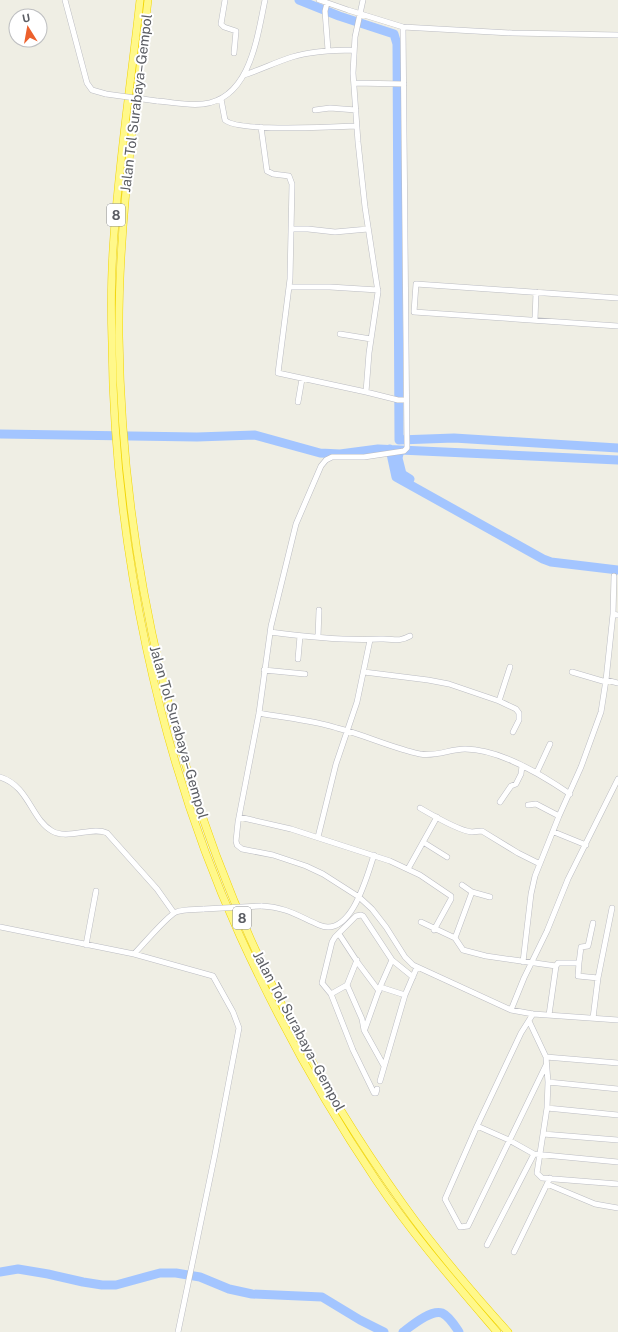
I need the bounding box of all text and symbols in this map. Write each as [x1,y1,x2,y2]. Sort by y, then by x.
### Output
north arrow [8,8,48,48]
text: U [21,12,31,25]
street label: Jalan Tol Surabaya–Gempol [117,13,155,193]
road number: 8 [107,204,125,226]
street label: Jalan Tol Surabaya–Gempol [147,644,211,820]
road number: 8 [233,907,251,929]
street label: Jalan Tol Surabaya–Gempol [250,948,348,1114]

